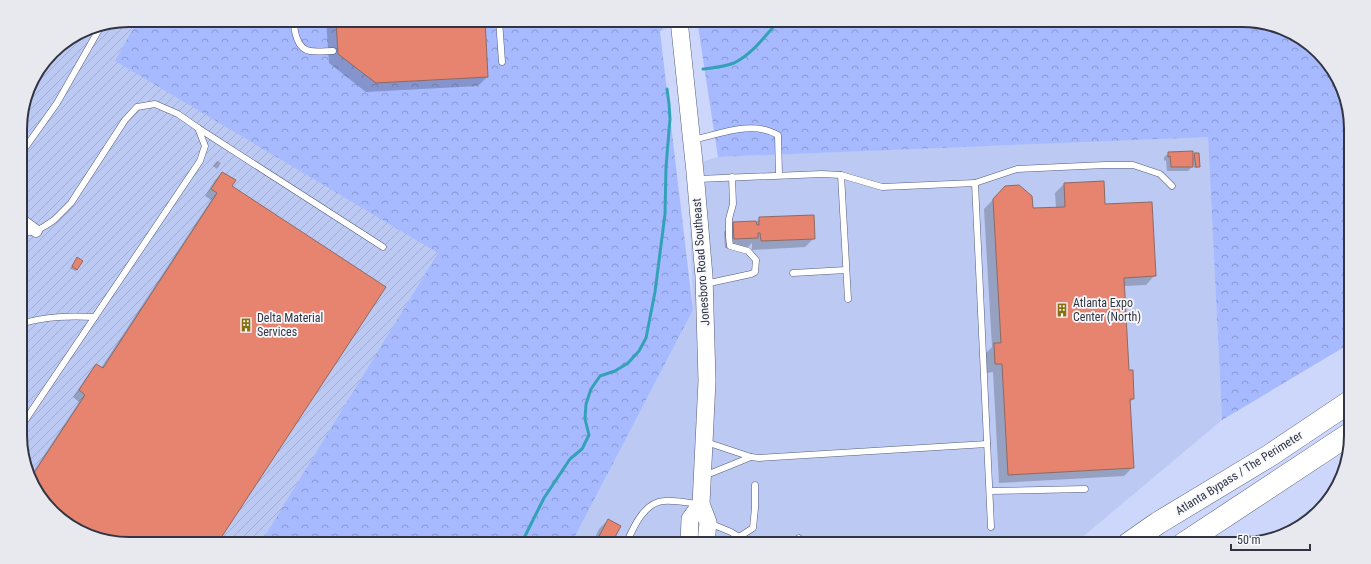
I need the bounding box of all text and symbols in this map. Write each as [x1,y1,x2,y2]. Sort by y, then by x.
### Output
street label: Jonesboro Road Southeast [690,197,712,326]
place label: Atlanta Expo Center (North) [1073,296,1141,324]
building icon: Atlanta Expo Center (North) [1054,302,1070,318]
place label: Delta Material Services [257,311,323,339]
building icon: Delta Material Services [238,317,254,333]
street label: Atlanta Bypass / The Perimeter [1173,428,1305,518]
scale bar [1231,526,1310,552]
text: 50 m [1237,533,1261,547]

